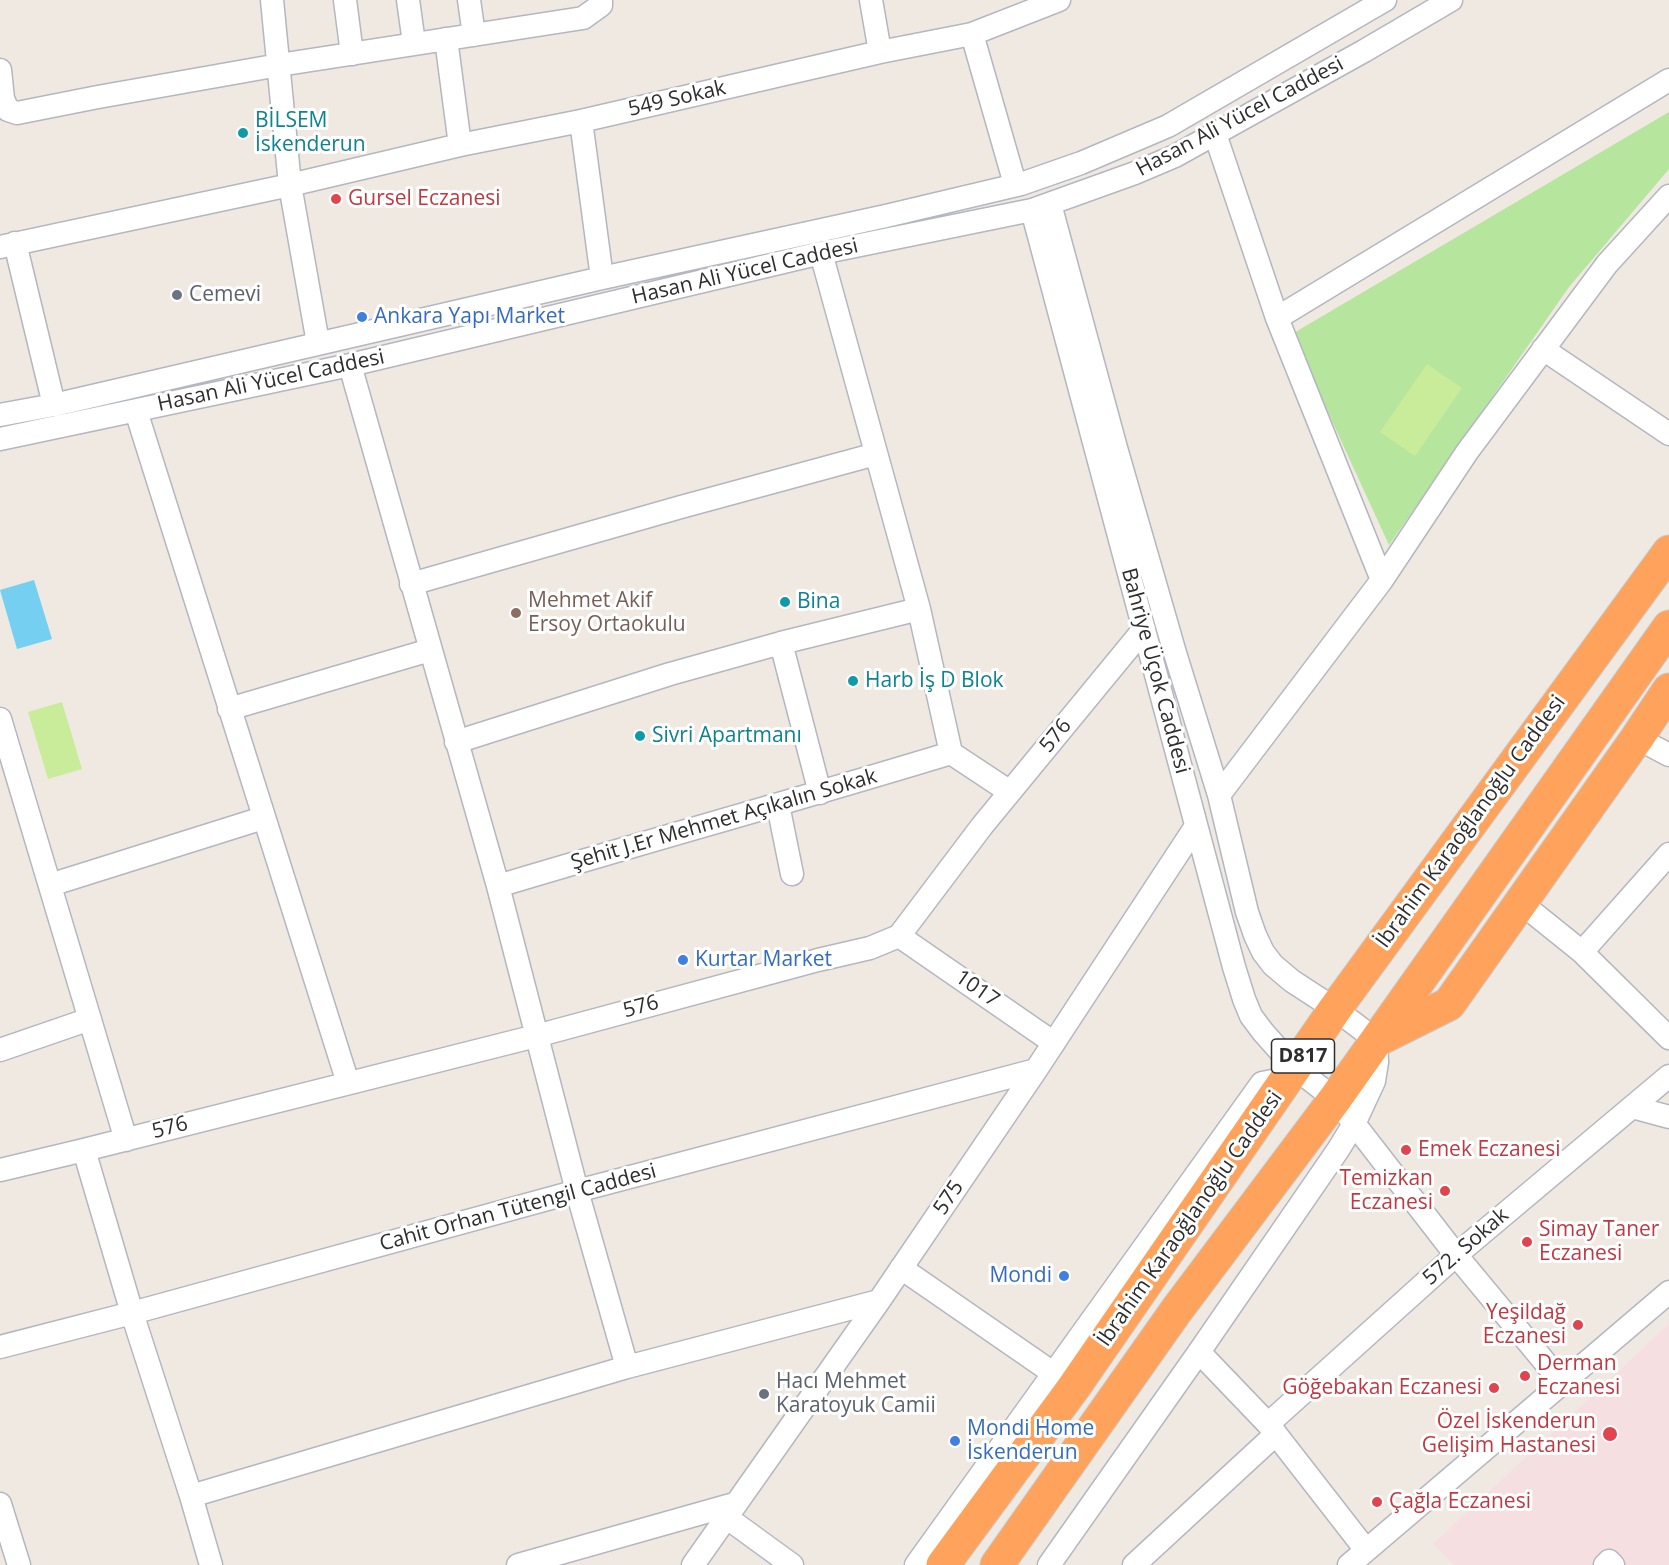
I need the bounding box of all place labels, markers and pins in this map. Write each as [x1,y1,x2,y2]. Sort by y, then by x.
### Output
place label: BİLSEM İskenderun [255,108,366,158]
marker: BİLSEM İskenderun [236,126,250,140]
place label: Gursel Eczanesi [348,186,501,212]
marker: Gursel Eczanesi [329,192,343,206]
place label: Cemevi [189,282,261,308]
marker: Cemevi [170,288,184,302]
place label: Ankara Yapı Market [374,304,565,330]
marker: Ankara Yapı Market [355,310,369,324]
place label: Mehmet Akif Ersoy Ortaokulu [528,588,686,638]
place label: Bina [797,589,840,615]
marker: Bina [778,595,792,609]
marker: Mehmet Akif Ersoy Ortaokulu [509,606,523,620]
place label: Harb İş D Blok [865,668,1004,694]
marker: Harb İş D Blok [846,674,860,688]
place label: Sivri Apartmanı [652,723,802,749]
marker: Sivri Apartmanı [633,729,647,743]
place label: Kurtar Market [695,947,832,973]
marker: Kurtar Market [676,953,690,967]
place label: Emek Eczanesi [1418,1137,1561,1163]
marker: Emek Eczanesi [1399,1143,1413,1157]
place label: Temizkan Eczanesi [1339,1166,1433,1216]
marker: Temizkan Eczanesi [1438,1184,1452,1198]
place label: Simay Taner Eczanesi [1539,1217,1659,1267]
marker: Simay Taner Eczanesi [1520,1235,1534,1249]
place label: Mondi [989,1263,1052,1289]
marker: Mondi [1057,1269,1071,1283]
place label: Yeşildağ Eczanesi [1483,1300,1566,1350]
marker: Yeşildağ Eczanesi [1571,1318,1585,1332]
place label: Derman Eczanesi [1537,1351,1620,1401]
place label: Hacı Mehmet Karatoyuk Camii [776,1369,936,1419]
marker: Derman Eczanesi [1518,1369,1532,1383]
place label: Göğebakan Eczanesi [1282,1375,1482,1401]
marker: Göğebakan Eczanesi [1487,1381,1501,1395]
marker: Hacı Mehmet Karatoyuk Camii [757,1387,771,1401]
place label: Özel İskenderun Gelişim Hastanesi [1422,1409,1596,1459]
place label: Mondi Home İskenderun [967,1416,1094,1466]
marker: Özel İskenderun Gelişim Hastanesi [1601,1425,1619,1443]
marker: Mondi Home İskenderun [948,1434,962,1448]
place label: Çağla Eczanesi [1389,1489,1531,1515]
marker: Çağla Eczanesi [1370,1495,1384,1509]

